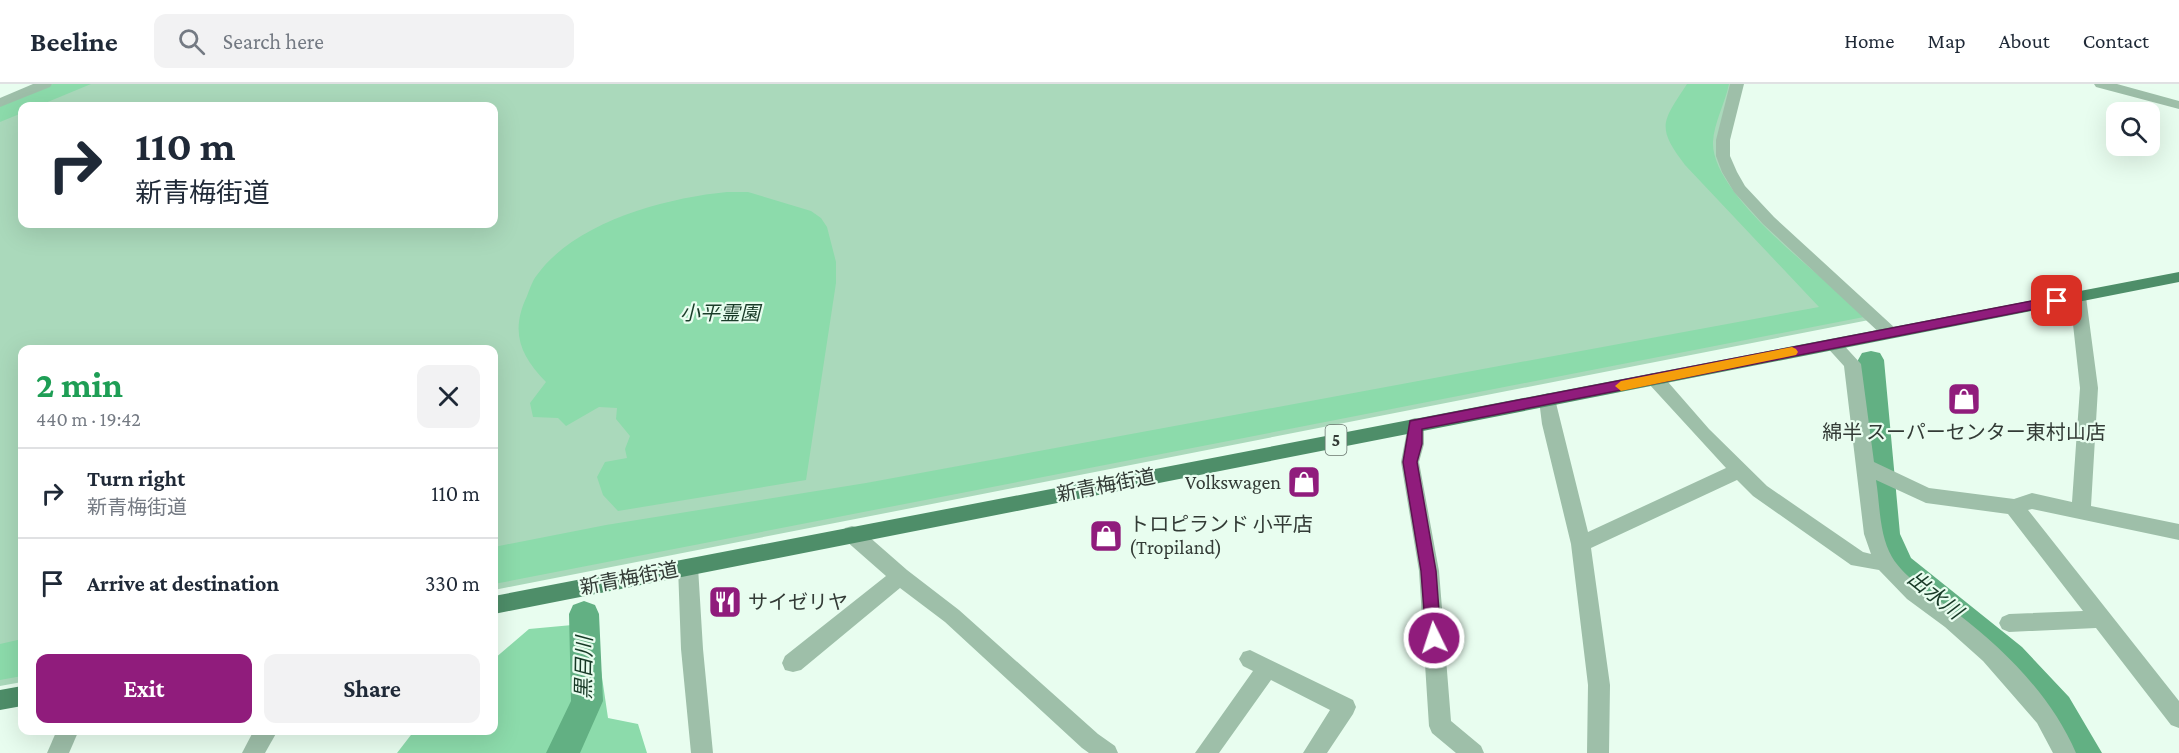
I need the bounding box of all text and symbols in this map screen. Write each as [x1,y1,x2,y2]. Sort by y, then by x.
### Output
search box [154,14,574,68]
icon: search [175,25,208,58]
text: Beeline [30,26,118,57]
text: Search here [223,29,324,54]
text: Home [1844,29,1894,53]
text: Map [1927,29,1966,53]
text: About [1999,29,2050,53]
text: Contact [2083,29,2149,53]
map controls [2106,102,2160,156]
button: search [2106,102,2160,156]
text: 110 m [135,122,236,169]
icon: right [36,126,114,204]
text: 新青梅街道 [135,178,270,208]
pin [2031,275,2082,326]
icon: arrive [2040,284,2073,317]
park label: 小平霊園 [680,302,763,324]
text: 2 min [36,365,123,405]
button: close [417,365,480,428]
shop icon: 綿半 スーパーセンター東村山店 [1946,381,1982,417]
text: 440 m · 19:42 [36,408,141,430]
place label: 綿半 スーパーセンター東村山店 [1822,421,2106,443]
road number: 5 [1326,425,1346,455]
shop icon: Volkswagen [1286,464,1322,500]
street label: 新青梅街道 [1055,465,1157,505]
text: Turn right [87,466,185,491]
place label: Volkswagen [1185,471,1281,494]
icon: right [36,477,69,510]
text: 110 m [431,481,480,506]
text: 新青梅街道 [87,496,187,518]
place label: トロピランド 小平店 (Tropiland) [1129,513,1313,559]
shop icon: トロピランド 小平店 (Tropiland) [1088,518,1124,554]
street label: 新青梅街道 [578,558,680,598]
water label: 出水川 [1903,566,1969,625]
icon: arrive [36,567,69,600]
text: Arrive at destination [87,571,279,596]
text: 330 m [425,571,480,596]
restaurant icon: サイゼリヤ [707,584,743,620]
place label: サイゼリヤ [748,591,848,613]
position arrow [1402,606,1466,670]
water label: 黒目川 [571,634,597,700]
button: Exit [36,654,252,723]
button: Share [264,654,480,723]

